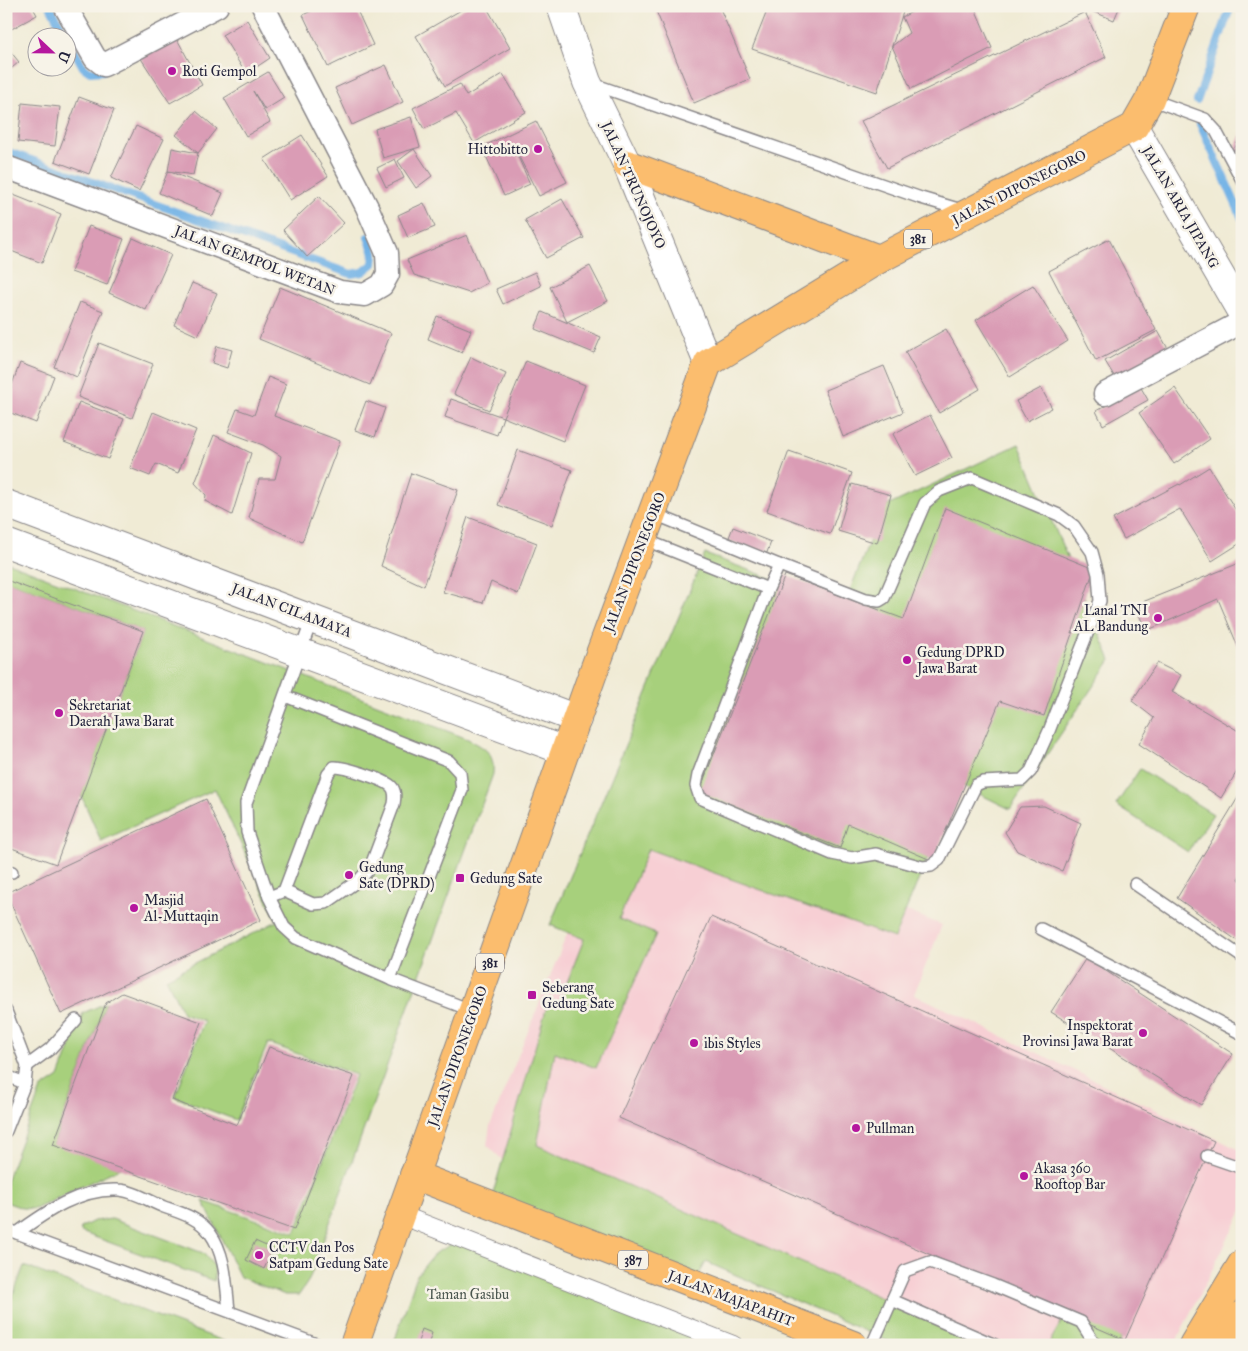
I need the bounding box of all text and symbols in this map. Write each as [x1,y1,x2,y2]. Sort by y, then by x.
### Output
north arrow [28,28,78,78]
text: U [53,48,74,66]
place label: Roti Gempol [182,63,257,80]
marker: Roti Gempol [166,65,178,77]
street label: JALAN TRUNOJOYO [596,117,669,252]
place label: Hittobitto [467,141,528,158]
street label: JALAN ARIA JIPANG [1137,141,1223,272]
marker: Hittobitto [532,143,544,155]
street label: JALAN DIPONEGORO [948,146,1090,230]
street label: JALAN GEMPOL WETAN [170,221,338,300]
road number: 381 [904,230,932,248]
street label: JALAN DIPONEGORO [599,490,670,637]
street label: JALAN CILAMAYA [227,579,355,642]
place label: Lanal TNI AL Bandung [1073,602,1148,635]
marker: Lanal TNI AL Bandung [1152,612,1164,624]
place label: Gedung DPRD Jawa Barat [915,644,1004,678]
marker: Gedung DPRD Jawa Barat [901,654,913,666]
place label: Sekretariat Daerah Jawa Barat [69,697,174,731]
marker: Sekretariat Daerah Jawa Barat [53,707,65,719]
place label: Gedung Sate (DPRD) [359,859,434,893]
marker: Gedung Sate (DPRD) [343,869,355,881]
place label: Gedung Sate [470,870,543,887]
marker: Gedung Sate [454,872,466,884]
place label: Masjid Al-Muttaqin [143,892,219,926]
marker: Masjid Al-Muttaqin [128,902,140,914]
road number: 381 [476,954,504,972]
place label: Seberang Gedung Sate [542,979,615,1012]
street label: JALAN DIPONEGORO [423,984,492,1131]
marker: Seberang Gedung Sate [526,989,538,1001]
place label: Inspektorat Provinsi Jawa Barat [1022,1017,1133,1051]
marker: Inspektorat Provinsi Jawa Barat [1137,1027,1149,1039]
place label: ibis Styles [704,1035,761,1052]
marker: ibis Styles [688,1037,700,1049]
place label: Pullman [866,1120,915,1137]
marker: Pullman [850,1122,862,1134]
place label: Akasa 360 Rooftop Bar [1033,1160,1106,1193]
marker: Akasa 360 Rooftop Bar [1018,1170,1030,1182]
place label: CCTV dan Pos Satpam Gedung Sate [269,1239,388,1272]
marker: CCTV dan Pos Satpam Gedung Sate [253,1249,265,1261]
road number: 387 [618,1250,648,1270]
street label: JALAN MAJAPAHIT [663,1266,796,1331]
park label: Taman Gasibu [427,1286,510,1303]

